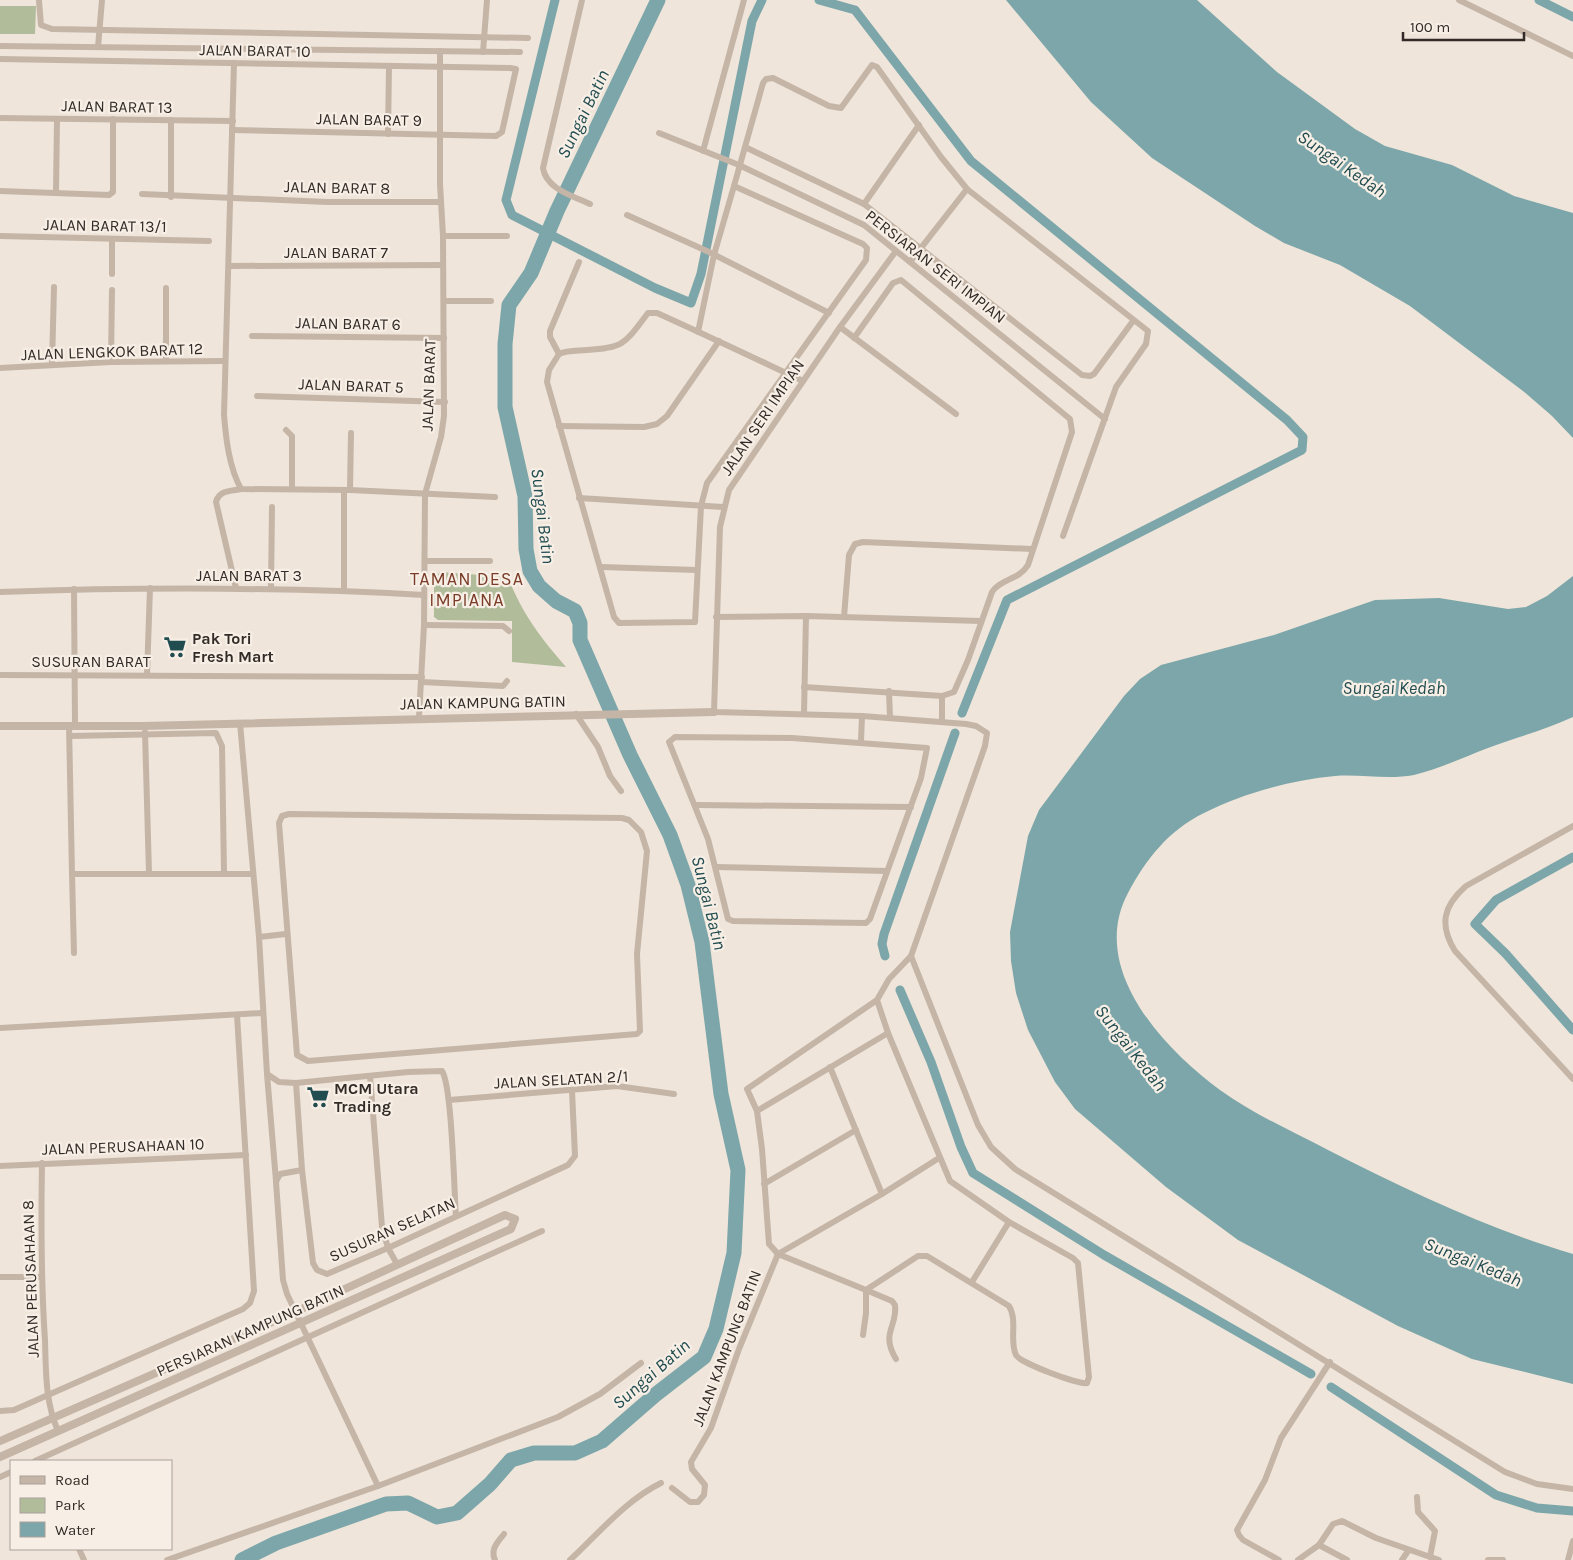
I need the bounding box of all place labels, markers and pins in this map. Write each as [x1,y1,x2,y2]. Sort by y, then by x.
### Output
place label: Pak Tori Fresh Mart [192,629,274,666]
supermarket icon: Pak Tori Fresh Mart [162,634,188,660]
place label: MCM Utara Trading [334,1079,419,1116]
supermarket icon: MCM Utara Trading [305,1084,331,1110]

